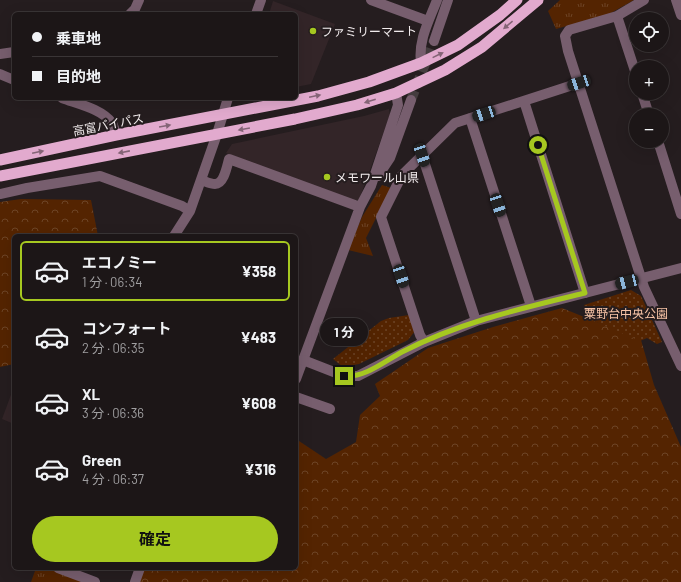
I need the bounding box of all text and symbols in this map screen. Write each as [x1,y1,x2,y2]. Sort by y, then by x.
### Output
map controls [629,12,669,148]
button: locate [629,12,669,52]
one-way arrow [502,21,513,30]
place label: ファミリーマート [321,24,417,38]
marker: ファミリーマート [308,26,318,36]
text: 乗車地 [56,29,101,47]
one-way arrow [432,52,444,58]
button: + [629,60,669,100]
text: 目的地 [56,67,101,85]
car [566,74,592,92]
one-way arrow [309,93,321,99]
one-way arrow [364,98,376,104]
car [471,105,497,123]
button: − [629,108,669,148]
street label: 高富バイパス [71,110,145,138]
one-way arrow [159,123,172,129]
one-way arrow [237,126,250,132]
route start [529,136,547,154]
car [413,142,431,168]
one-way arrow [32,149,44,155]
one-way arrow [118,149,130,155]
place label: メモワール山県 [335,170,419,184]
marker: メモワール山県 [322,172,332,182]
car [489,192,507,218]
icon: car [34,253,70,289]
text: エコノミー [82,253,157,271]
text: ¥358 [241,262,276,280]
car [392,263,410,289]
car [614,273,640,291]
text: 1 分 · 06:34 [82,274,142,290]
park label: 粟野台中央公園 [584,306,668,320]
callout: 1 分 [320,318,368,346]
icon: car [34,319,70,355]
text: コンフォート [82,319,172,337]
text: 1 分 [334,324,354,340]
text: ¥483 [240,328,276,346]
text: 2 分 · 06:35 [82,340,144,356]
route end [335,367,353,385]
icon: car [34,385,70,421]
text: XL [82,385,100,403]
text: ¥608 [241,394,276,412]
text: 3 分 · 06:36 [82,405,144,421]
icon: car [34,451,70,487]
text: Green [82,451,121,469]
text: ¥316 [244,460,276,478]
text: 4 分 · 06:37 [82,471,144,487]
button: 確定 [32,516,278,562]

